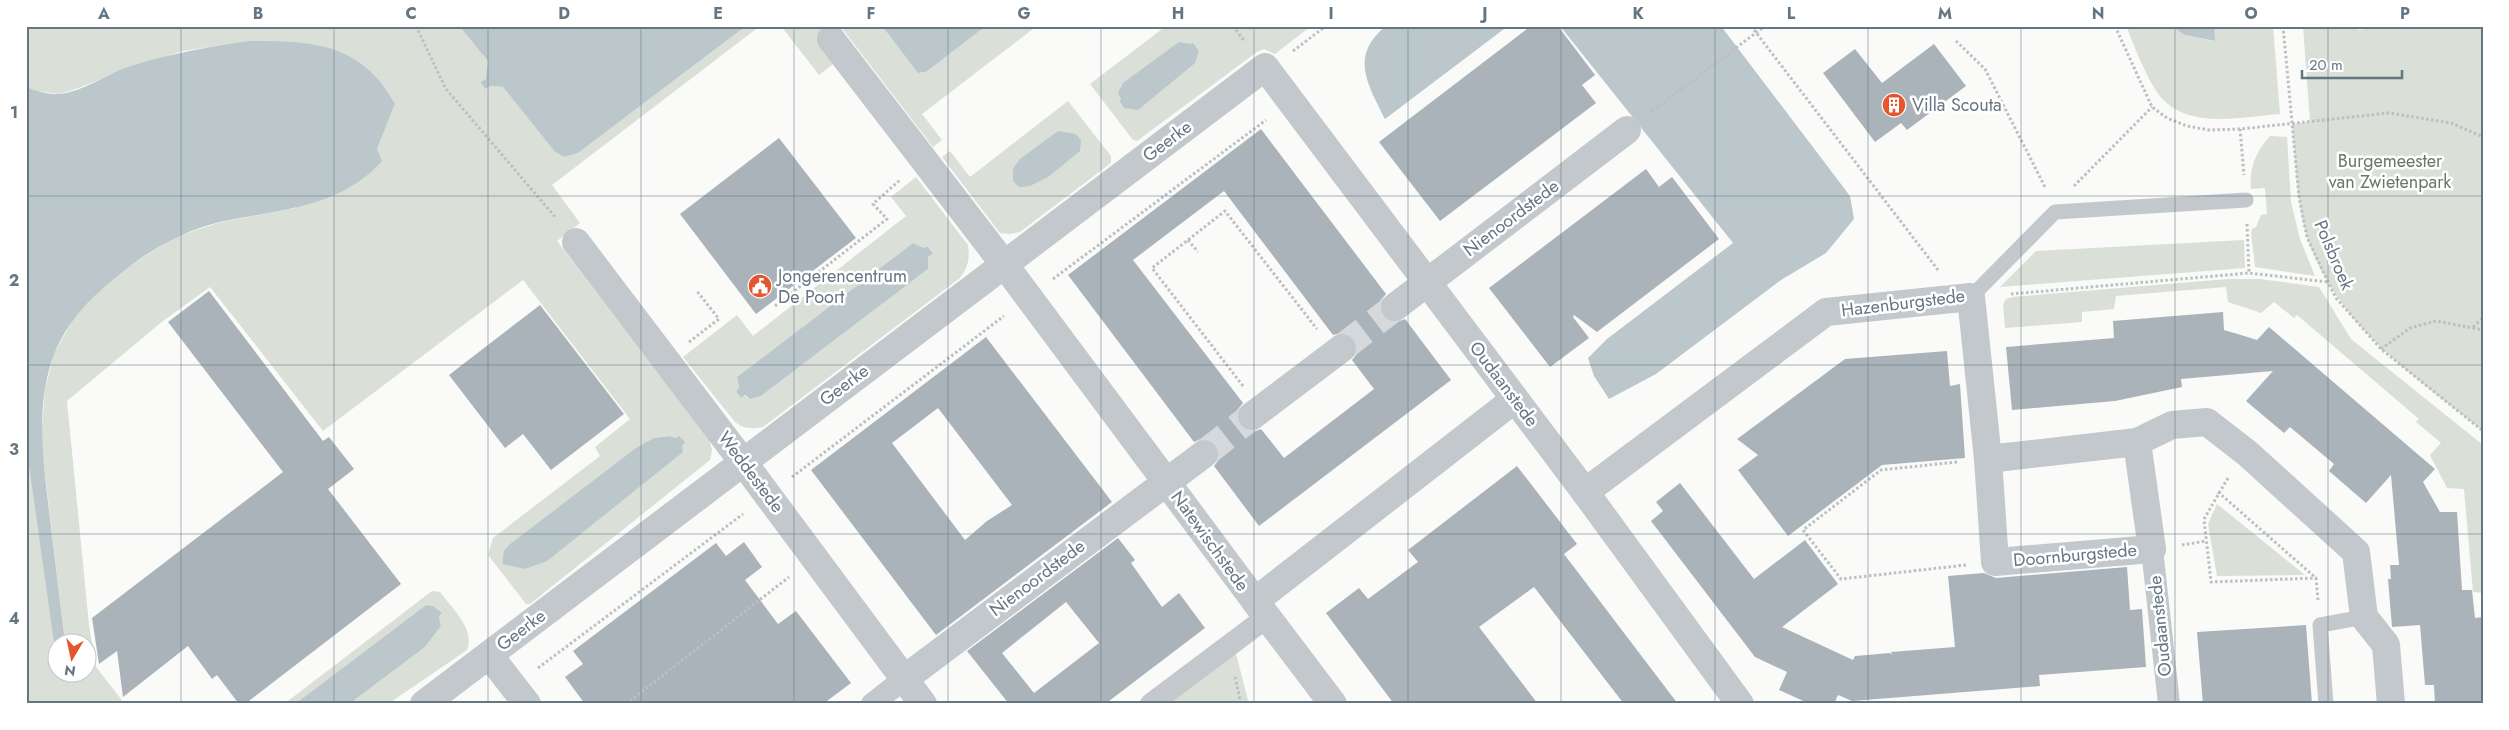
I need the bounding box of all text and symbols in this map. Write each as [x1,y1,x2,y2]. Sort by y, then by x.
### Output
text: A [97,2,110,25]
text: B [253,2,263,25]
text: C [405,2,417,25]
text: D [558,2,570,25]
text: E [713,2,723,25]
text: F [867,2,875,25]
text: G [1017,2,1031,25]
text: H [1172,2,1184,25]
text: I [1328,2,1334,25]
text: J [1479,2,1488,25]
text: K [1632,2,1644,25]
text: L [1787,2,1796,25]
text: M [1938,2,1952,25]
text: N [2092,2,2104,25]
text: O [2244,2,2258,25]
text: P [2400,2,2410,25]
scale bar [2302,48,2402,80]
text: 20 m [2309,54,2343,76]
building icon: Villa Scouta [1881,92,1907,118]
place label: Villa Scouta [1912,92,2002,118]
text: 1 [10,101,18,124]
street label: Geerke [1137,114,1197,168]
park label: Burgemeester van Zwietenpark [2329,148,2451,195]
street label: Nienoordstede [1458,173,1564,263]
street label: Polsbroek [2308,216,2360,294]
place label: Jongerencentrum De Poort [776,263,907,310]
text: 2 [9,269,19,292]
public building icon: Jongerencentrum De Poort [747,273,773,299]
street label: Hazenburgstede [1840,283,1966,323]
street label: Oudaanstede [1463,336,1545,432]
street label: Geerke [814,358,874,412]
street label: Weddestede [712,426,790,518]
text: 3 [9,438,19,461]
street label: Natewischstede [1165,485,1255,597]
street label: Nienoordstede [984,533,1090,623]
street label: Doornburgstede [2012,537,2138,573]
street label: Oudaanstede [2142,574,2178,678]
street label: Geerke [491,603,551,657]
text: 4 [8,607,20,630]
north arrow [48,632,98,682]
text: N [63,660,77,682]

